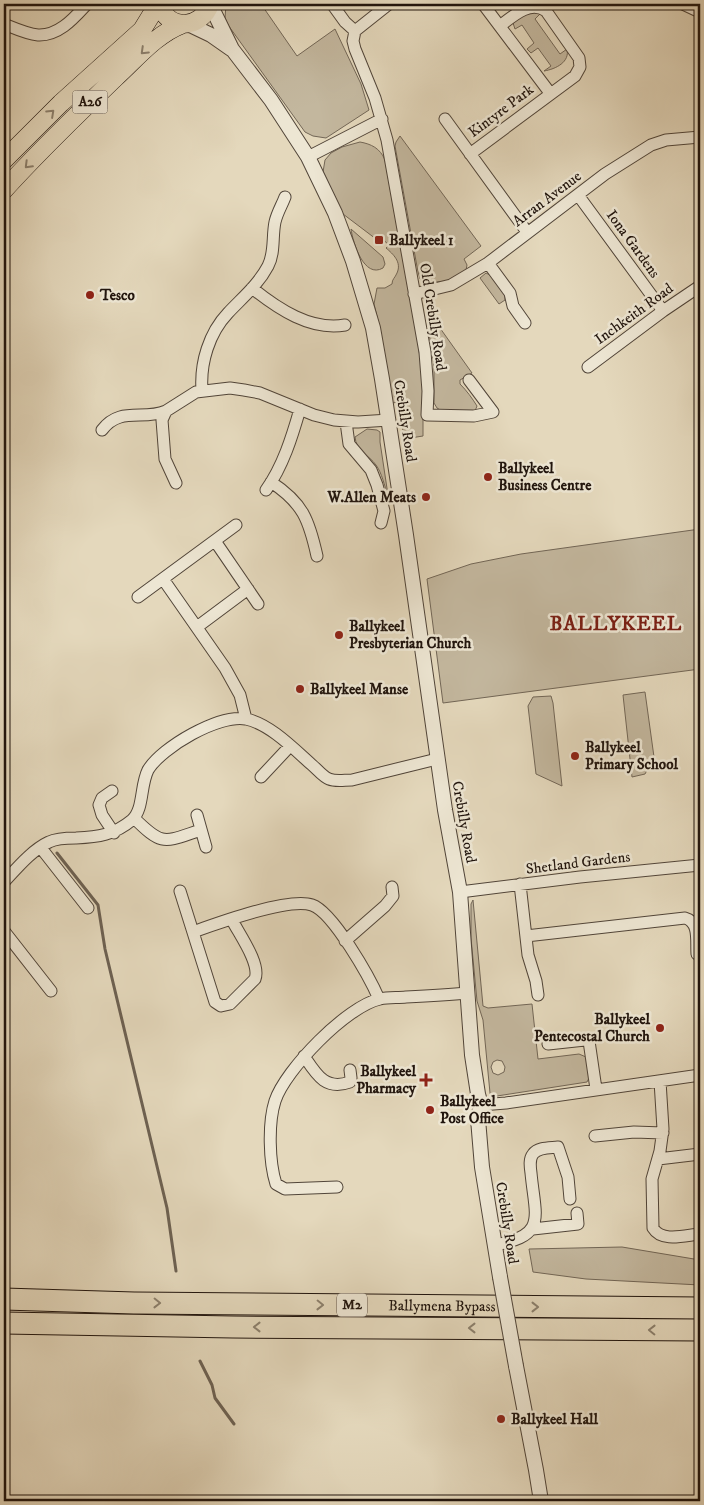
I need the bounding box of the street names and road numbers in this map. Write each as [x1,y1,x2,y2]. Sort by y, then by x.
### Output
street label: Kintyre Park [464,80,538,142]
road number: A26 [72,90,108,114]
street label: Arran Avenue [509,167,585,231]
street label: Iona Gardens [602,206,664,282]
street label: Old Crebilly Road [415,262,451,373]
street label: Inchkeith Road [591,279,677,349]
street label: Crebilly Road [389,379,421,464]
street label: Crebilly Road [447,780,481,865]
street label: Shetland Gardens [525,847,631,879]
street label: Crebilly Road [491,1181,523,1266]
road number: M2 [337,1294,367,1316]
street label: Ballymena Bypass [388,1296,496,1316]

